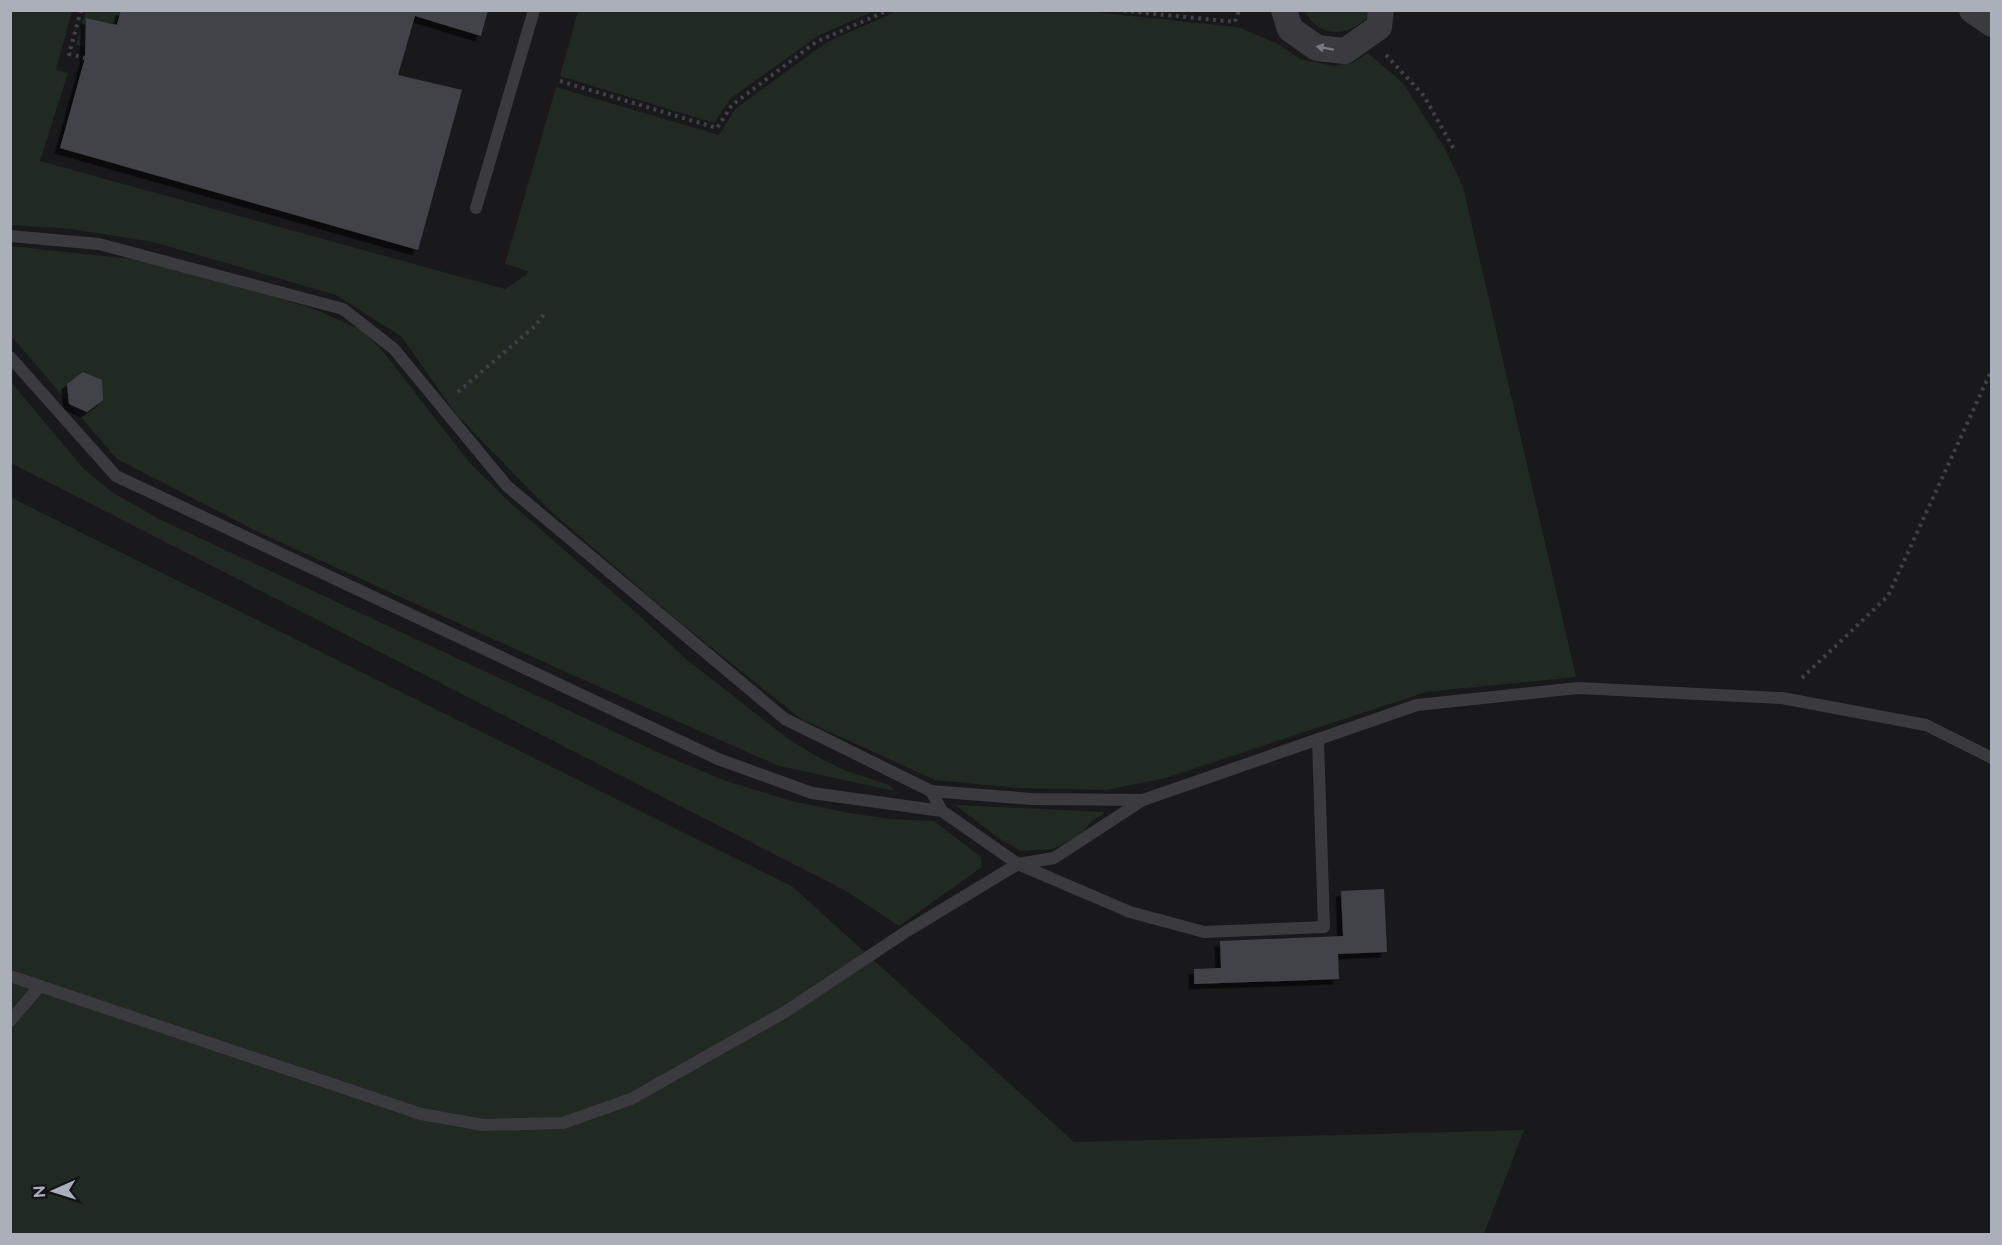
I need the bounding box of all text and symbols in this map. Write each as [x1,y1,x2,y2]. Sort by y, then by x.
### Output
one-way arrow [1315,43,1334,52]
north arrow [24,1161,84,1221]
text: N [30,1185,49,1198]

